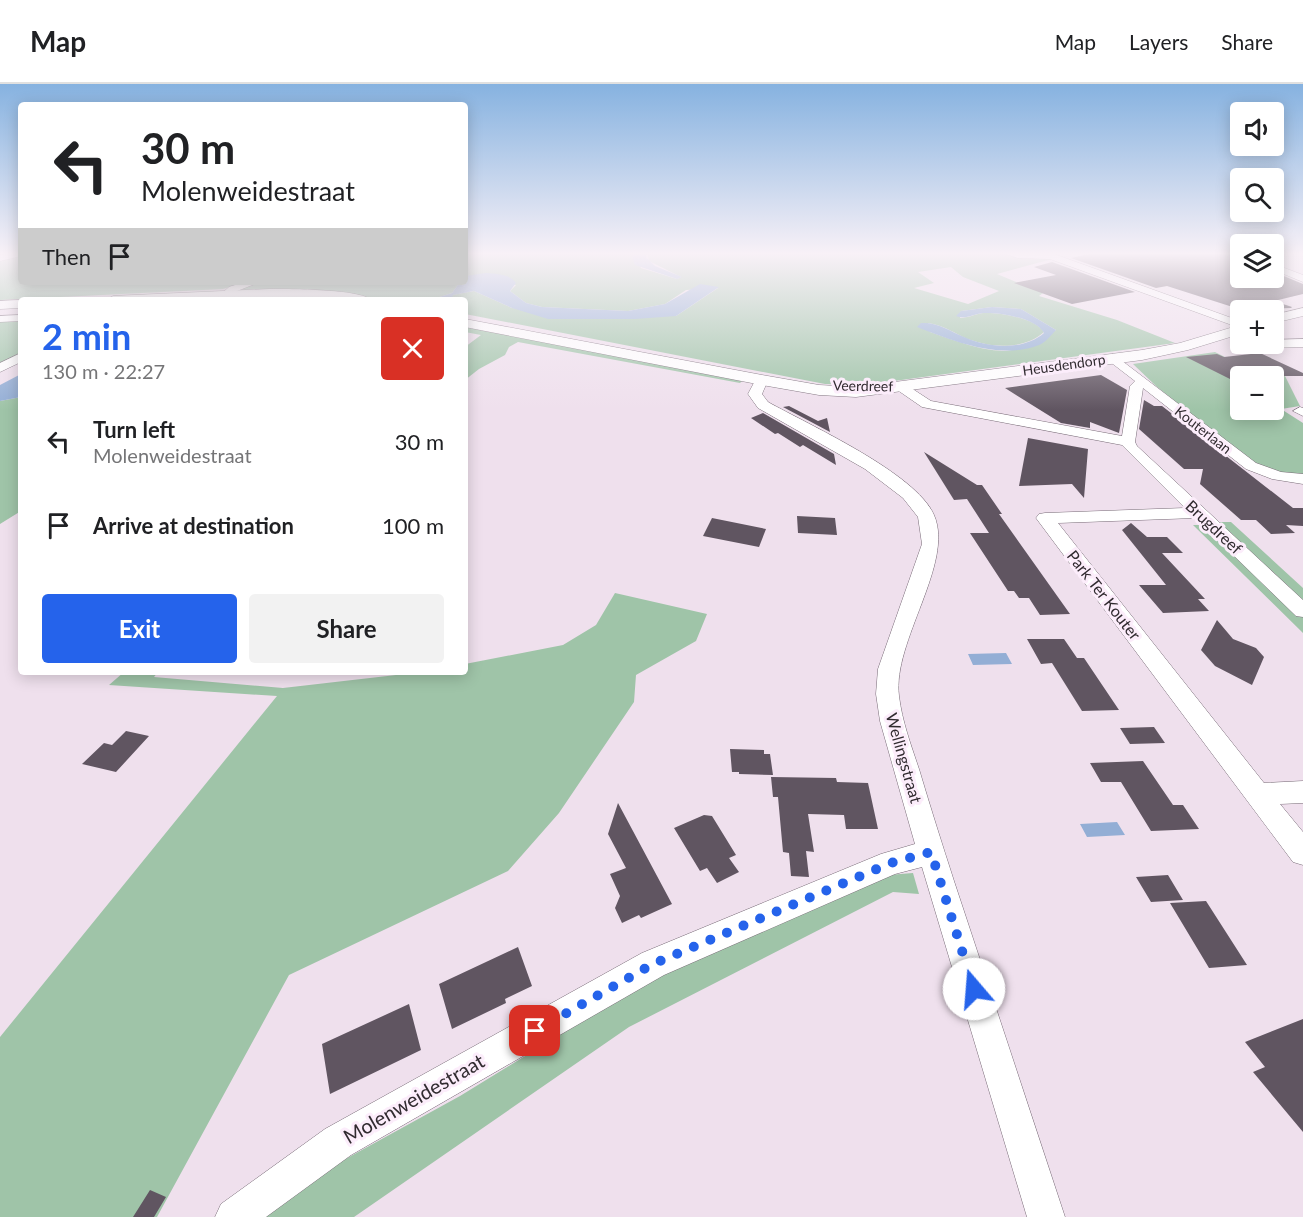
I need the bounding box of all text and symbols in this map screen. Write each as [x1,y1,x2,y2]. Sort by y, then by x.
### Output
text: Map [30,24,86,58]
text: Map [1055,29,1096,54]
text: Layers [1129,29,1188,54]
text: Share [1221,29,1273,54]
map controls [1230,102,1284,420]
button: sound [1230,102,1284,156]
text: 30 m [141,123,235,173]
icon: left [42,126,120,204]
button: search [1230,168,1284,222]
text: Molenweidestraat [141,174,355,207]
button: layers [1230,234,1284,288]
icon: arrive [103,240,136,273]
text: Then [42,243,91,270]
button: + [1230,300,1284,354]
text: 2 min [42,314,131,358]
button: close [381,317,444,380]
street label: Heusdendorp [1021,350,1107,379]
text: 130 m · 22:27 [42,359,165,383]
button: − [1230,366,1284,420]
street label: Veerdreef [833,376,893,395]
street label: Kouterlaan [1172,402,1235,457]
text: Turn left [93,416,175,443]
icon: left [42,425,75,458]
text: 30 m [395,428,444,455]
text: Molenweidestraat [93,443,252,467]
street label: Brugdreef [1182,496,1247,558]
icon: arrive [42,509,75,542]
text: Arrive at destination [93,512,294,539]
text: 100 m [382,512,444,539]
street label: Park Ter Kouter [1064,546,1145,643]
button: Exit [42,594,237,663]
button: Share [249,594,444,663]
street label: Wellingstraat [883,711,926,805]
position arrow [942,957,1006,1021]
pin [509,1005,560,1056]
icon: arrive [518,1014,551,1047]
street label: Molenweidestraat [339,1048,488,1148]

